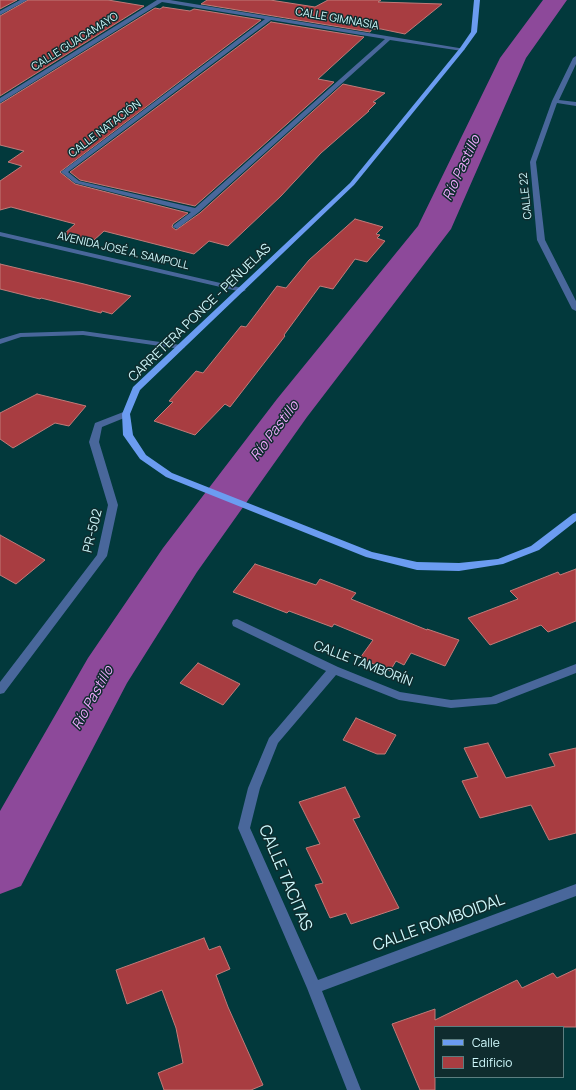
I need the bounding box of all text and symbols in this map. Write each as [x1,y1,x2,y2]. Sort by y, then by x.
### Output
street label: CALLE GIMNASIA [294,5,380,33]
street label: CALLE GUACAMAYO [29,10,121,74]
street label: CALLE NATACIÓN [66,97,144,161]
water label: Río Pastillo [440,133,484,203]
street label: CALLE 22 [517,172,535,220]
street label: AVENIDA JOSÉ A. SAMPOLL [56,229,190,273]
street label: CARRETERA PONCE - PEÑUELAS [125,241,275,385]
water label: Río Pastillo [247,398,303,464]
street label: PR-502 [80,508,106,554]
street label: CALLE TAMBORÍN [311,638,415,690]
water label: Río Pastillo [69,663,117,733]
street label: CALLE TACITAS [254,822,316,934]
street label: CALLE ROMBOIDAL [370,890,508,956]
legend [434,1026,564,1078]
text: Calle [472,1034,500,1051]
text: Edificio [472,1054,512,1071]

